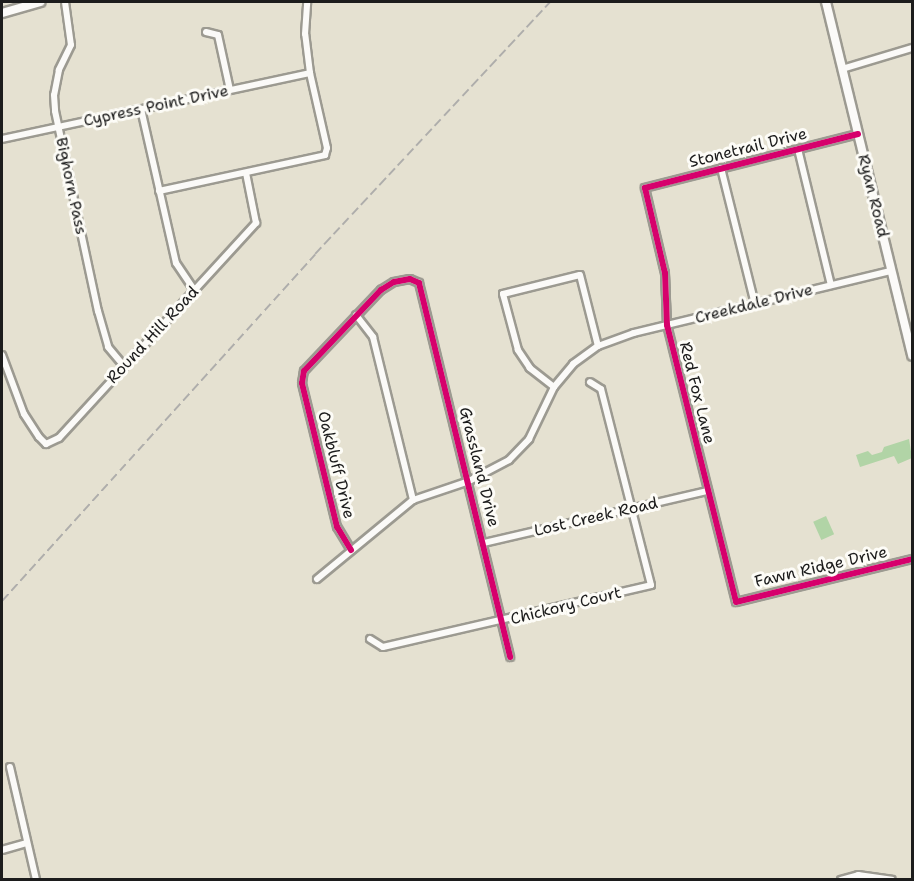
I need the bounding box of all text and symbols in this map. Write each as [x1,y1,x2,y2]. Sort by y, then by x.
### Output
street label: Cypress Point Drive [82,81,230,131]
street label: Stonetrail Drive [687,124,809,172]
street label: Bighorn Pass [51,136,91,236]
street label: Ryan Road [853,152,893,240]
street label: Creekdale Drive [693,280,815,328]
street label: Round Hill Road [103,282,203,388]
street label: Red Fox Lane [675,340,719,446]
street label: Grassland Drive [455,405,503,529]
street label: Oakbluff Drive [313,409,359,521]
street label: Lost Creek Road [532,493,660,541]
street label: Fawn Ridge Drive [753,542,889,592]
street label: Chickory Court [509,583,623,629]

